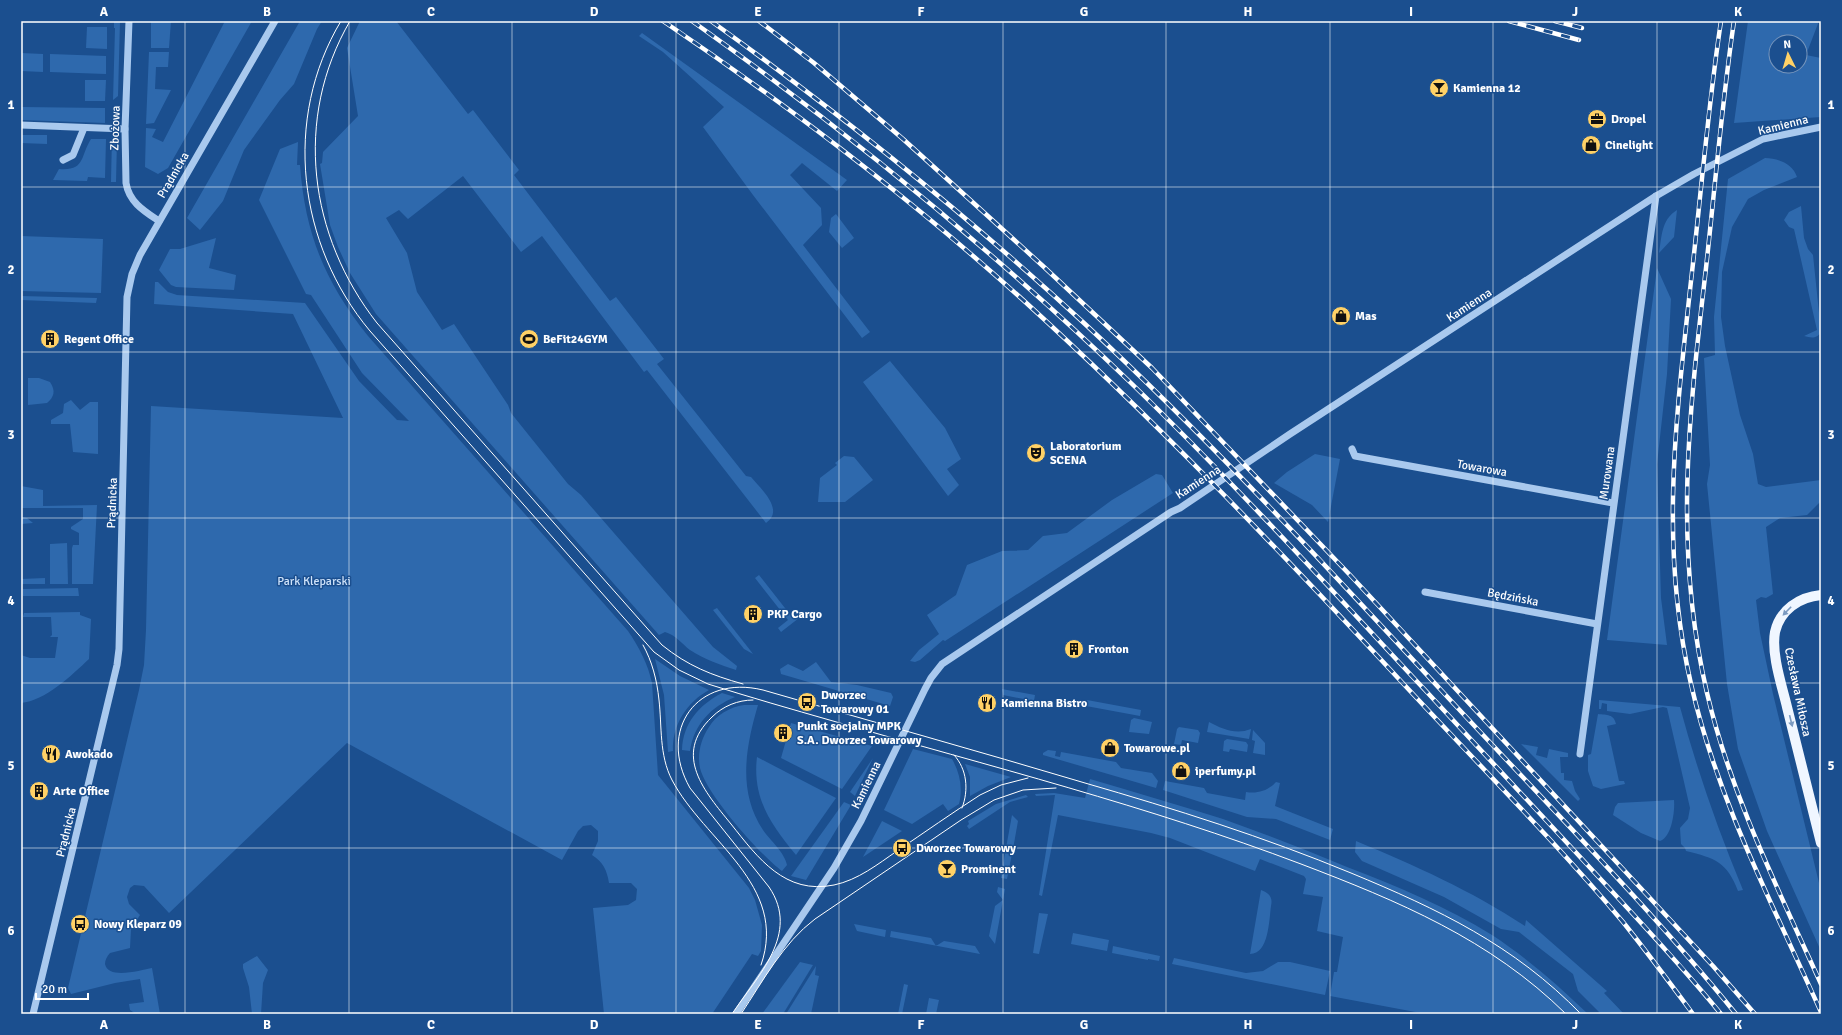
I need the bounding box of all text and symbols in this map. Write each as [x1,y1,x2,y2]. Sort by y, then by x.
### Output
text: A [100,4,109,20]
text: B [263,4,271,20]
text: C [427,4,435,20]
text: D [590,4,599,20]
text: E [754,4,762,20]
text: F [918,4,925,20]
text: G [1080,4,1088,20]
text: H [1244,4,1252,20]
text: I [1409,4,1413,20]
text: J [1572,4,1578,20]
text: K [1734,4,1742,20]
north arrow [1768,34,1808,74]
text: N [1783,38,1792,51]
bar icon: Kamienna 12 [1428,77,1450,99]
place label: Kamienna 12 [1453,81,1521,96]
text: 1 [7,97,15,113]
text: 1 [1827,97,1835,113]
street label: Zbożowa [107,105,124,151]
office icon: Dropel [1586,108,1608,130]
place label: Dropel [1611,112,1646,127]
street label: Kamienna [1756,112,1810,139]
shop icon: Cinelight [1580,134,1602,156]
place label: Cinelight [1605,138,1654,153]
street label: Prądnicka [154,149,193,201]
text: 2 [7,262,15,278]
text: 2 [1827,262,1835,278]
street label: Kamienna [1444,285,1495,326]
shop icon: Mas [1330,305,1352,327]
place label: Mas [1355,309,1377,324]
building icon: Regent Office [39,328,61,350]
sports icon: BeFit24GYM [518,328,540,350]
place label: Regent Office [64,332,134,347]
place label: BeFit24GYM [543,332,608,347]
text: 3 [7,427,15,443]
text: 3 [1827,427,1835,443]
place label: Laboratorium SCENA [1050,439,1122,468]
theatre icon: Laboratorium SCENA [1025,442,1047,464]
street label: Murowana [1596,445,1619,501]
street label: Towarowa [1456,457,1508,480]
street label: Kamienna [1173,462,1224,503]
street label: Prądnicka [104,477,121,529]
park label: Park Kleparski [277,574,351,589]
street label: Będzińska [1486,585,1540,610]
text: 4 [7,593,15,609]
text: 4 [1827,593,1835,609]
building icon: PKP Cargo [742,603,764,625]
one-way arrow [1782,606,1791,616]
place label: PKP Cargo [767,607,822,622]
building icon: Fronton [1063,638,1085,660]
place label: Fronton [1088,642,1129,657]
street label: Czesława Miłosza [1781,646,1814,738]
place label: Dworzec Towarowy 01 [821,688,889,717]
bus stop icon: Dworzec Towarowy 01 [796,691,818,713]
restaurant icon: Kamienna Bistro [976,692,998,714]
place label: Kamienna Bistro [1001,696,1087,711]
one-way arrow [1788,715,1794,727]
place label: Punkt socjalny MPK S.A. Dworzec Towarowy [797,719,922,748]
building icon: Punkt socjalny MPK S.A. Dworzec Towarowy [772,722,794,744]
shop icon: Towarowe.pl [1099,737,1121,759]
place label: Towarowe.pl [1124,741,1190,756]
restaurant icon: Awokado [40,743,62,765]
place label: Awokado [65,747,113,762]
text: 5 [7,758,15,774]
text: 5 [1827,758,1835,774]
street label: Kamienna [848,759,884,812]
shop icon: iperfumy.pl [1170,760,1192,782]
place label: iperfumy.pl [1195,764,1256,779]
building icon: Arte Office [28,780,50,802]
place label: Arte Office [53,784,110,799]
street label: Prądnicka [53,806,80,859]
bus stop icon: Dworzec Towarowy [891,837,913,859]
place label: Dworzec Towarowy [916,841,1016,856]
bar icon: Prominent [936,858,958,880]
place label: Prominent [961,862,1016,877]
bus stop icon: Nowy Kleparz 09 [69,913,91,935]
place label: Nowy Kleparz 09 [94,917,182,932]
text: 6 [7,923,15,939]
text: 6 [1827,923,1835,939]
scale bar [36,975,88,1001]
text: 20 m [42,982,67,997]
text: A [100,1017,109,1033]
text: B [263,1017,271,1033]
text: C [427,1017,435,1033]
text: D [590,1017,599,1033]
text: E [754,1017,762,1033]
text: F [918,1017,925,1033]
text: G [1080,1017,1088,1033]
text: H [1244,1017,1252,1033]
text: I [1409,1017,1413,1033]
text: J [1572,1017,1578,1033]
text: K [1734,1017,1742,1033]

